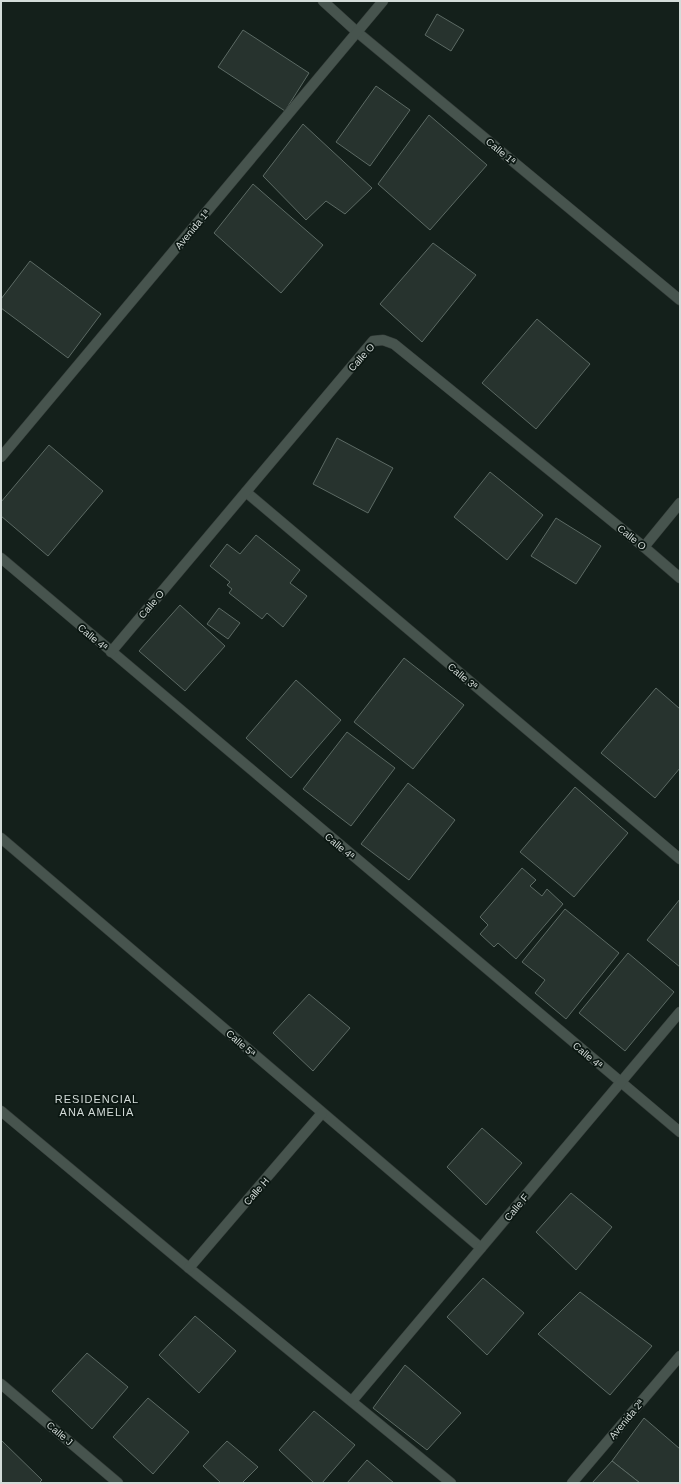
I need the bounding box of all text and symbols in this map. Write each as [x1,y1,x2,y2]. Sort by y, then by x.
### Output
street label: Calle 1ª [484,136,518,167]
street label: Avenida 1ª [173,207,212,251]
street label: Calle O [346,341,377,373]
street label: Calle O [615,523,648,552]
street label: Calle O [136,588,166,621]
street label: Calle 4ª [76,622,110,653]
street label: Calle 3ª [446,661,480,692]
street label: Calle 4ª [323,831,357,862]
street label: Calle 5ª [224,1028,258,1059]
street label: Calle 4ª [571,1040,605,1071]
district label: RESIDENCIAL ANA AMELIA [55,1093,139,1118]
street label: Calle H [241,1175,271,1207]
street label: Calle F [502,1192,531,1223]
street label: Avenida 2ª [607,1397,646,1441]
street label: Calle J [44,1419,75,1447]

